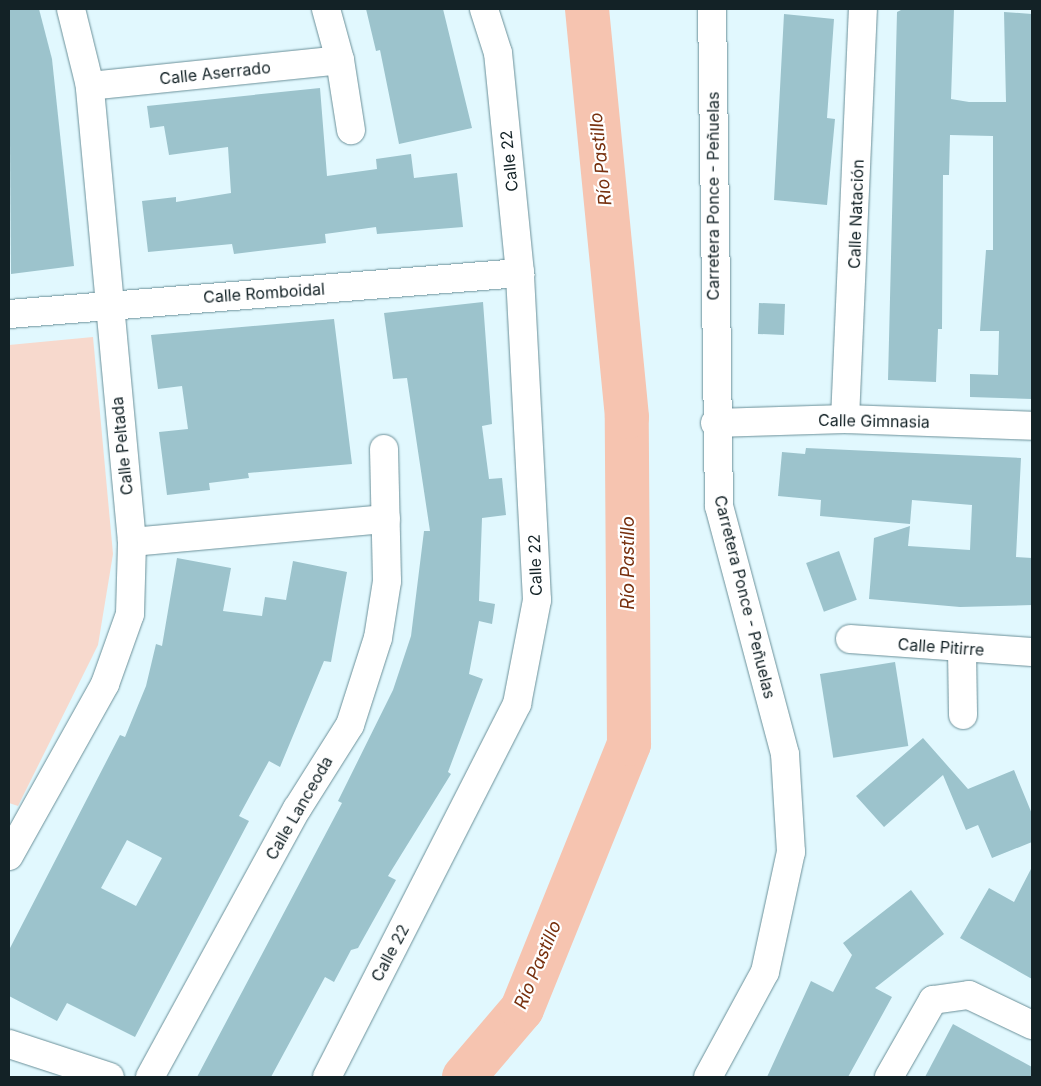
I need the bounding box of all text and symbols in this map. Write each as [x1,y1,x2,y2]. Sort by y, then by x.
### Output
street label: Calle Aserrado [158,58,272,88]
street label: Carretera Ponce - Peñuelas [703,92,723,300]
water label: Río Pastillo [585,111,617,207]
street label: Calle 22 [496,129,522,193]
street label: Calle Natación [844,159,868,269]
street label: Calle Romboidal [203,279,325,307]
street label: Calle Peltada [107,396,137,496]
street label: Calle Gimnasia [818,410,930,432]
street label: Carretera Ponce - Peñuelas [710,493,780,701]
water label: Río Pastillo [617,516,639,610]
street label: Calle 22 [524,534,546,596]
street label: Calle Pitirre [897,634,985,660]
street label: Calle Lanceoda [262,753,336,863]
water label: Río Pastillo [510,918,566,1012]
street label: Calle 22 [367,921,413,985]

